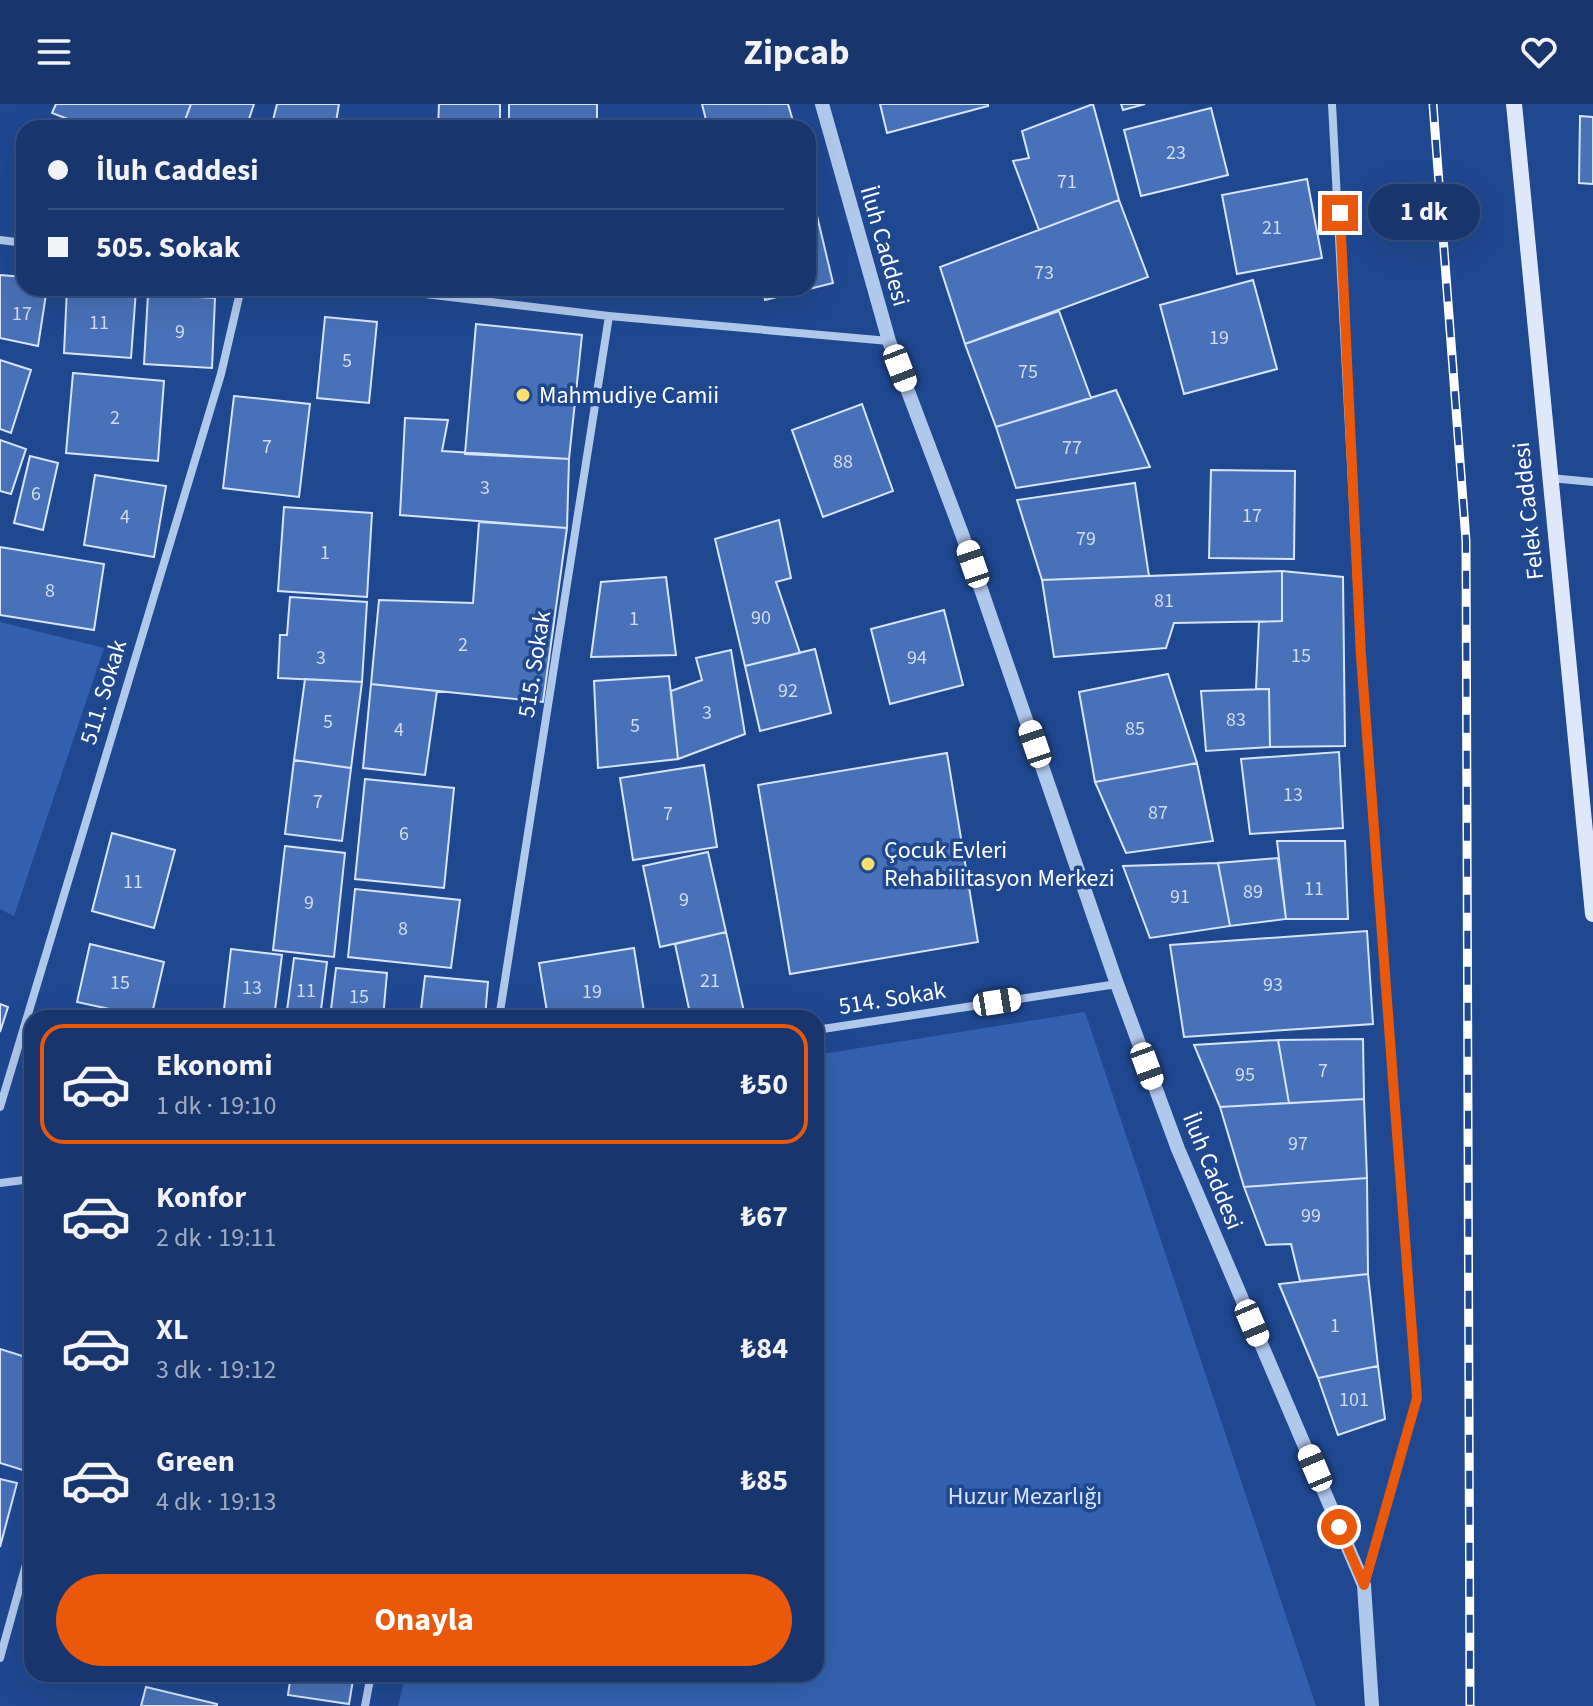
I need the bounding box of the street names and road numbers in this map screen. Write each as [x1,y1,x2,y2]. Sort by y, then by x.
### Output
street label: İluh Caddesi [851,182,918,310]
street label: Felek Caddesi [1504,440,1553,582]
street label: 515. Sokak [509,608,560,720]
street label: 511. Sokak [71,635,136,749]
street label: 514. Sokak [836,973,948,1024]
street label: İluh Caddesi [1173,1107,1252,1235]

